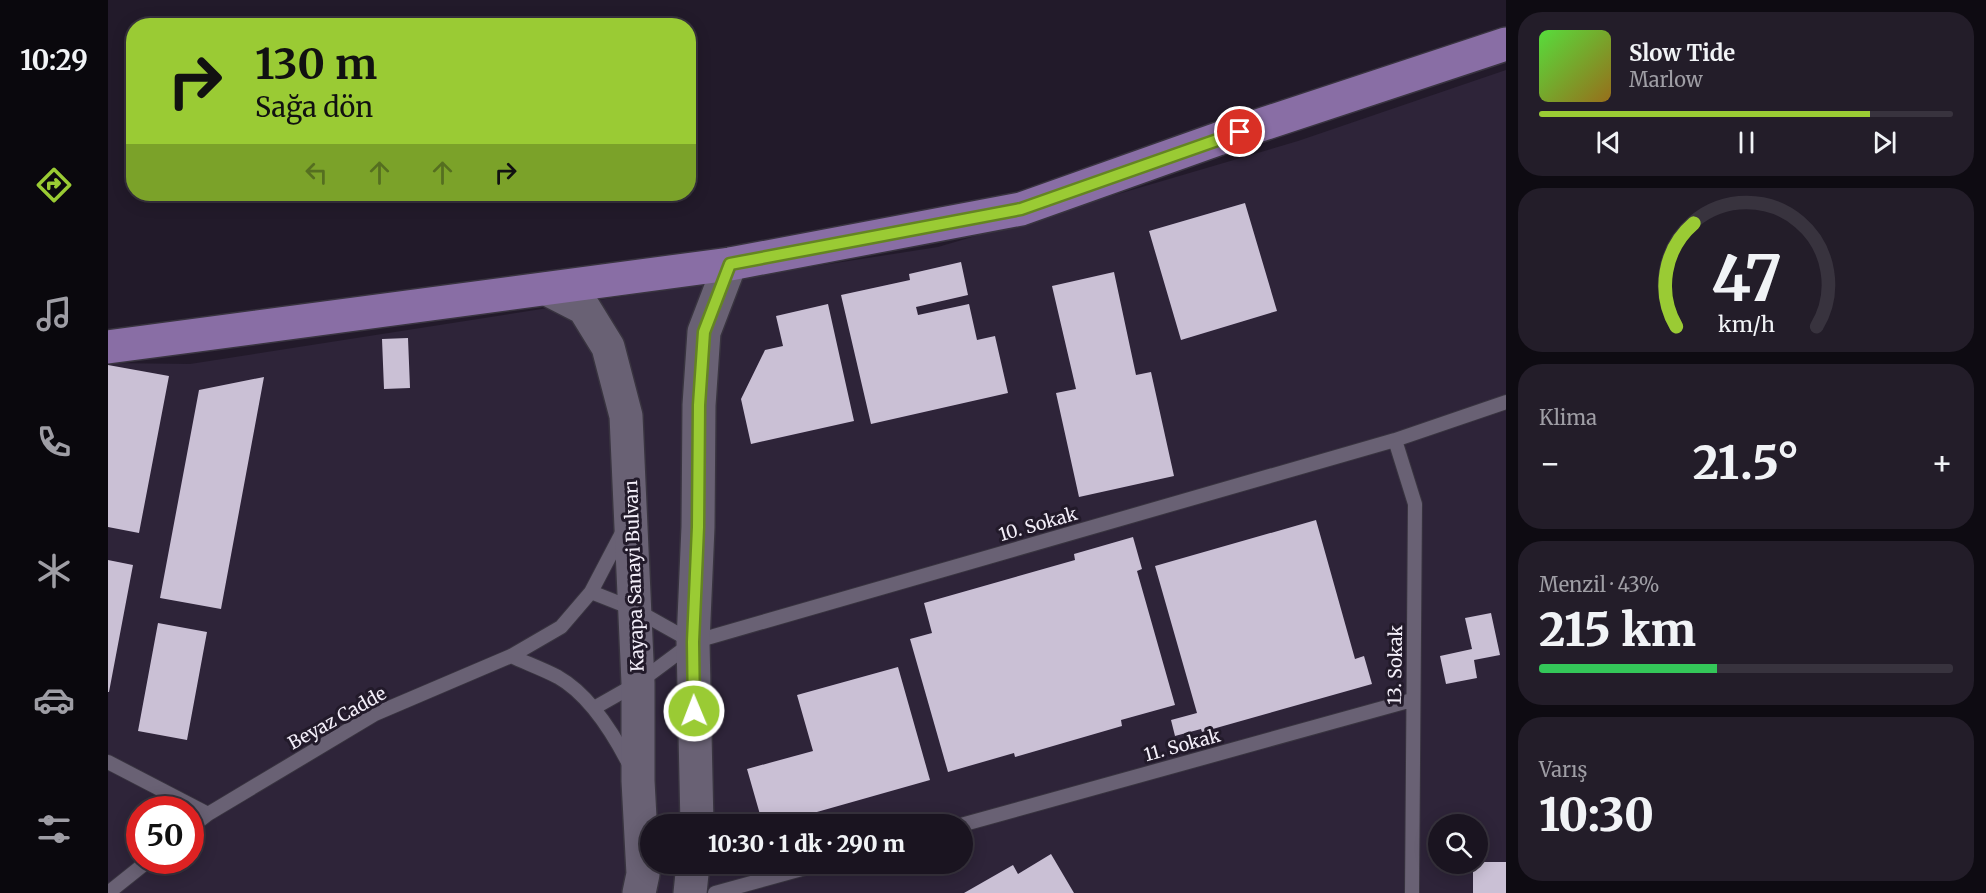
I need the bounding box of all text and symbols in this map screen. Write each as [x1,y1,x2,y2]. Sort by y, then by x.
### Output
text: 130 m [255,38,377,90]
text: Slow Tide [1629,39,1735,67]
icon: right [156,42,234,120]
text: 10:29 [20,43,88,77]
text: Marlow [1629,67,1703,92]
text: Sağa dön [255,90,373,124]
pin [1214,106,1265,157]
icon: arrive [1223,115,1256,148]
icon: previous [1592,126,1625,159]
icon: pause [1730,126,1763,159]
icon: next [1868,126,1901,159]
icon: left [300,156,333,189]
icon: ahead [363,156,396,189]
icon: ahead [426,156,459,189]
icon: right [489,156,522,189]
icon: directions [33,164,75,206]
text: 47 [1711,240,1781,318]
icon: music [33,293,75,335]
text: km/h [1718,312,1774,339]
text: Klima [1539,405,1597,430]
icon: phone [33,421,75,463]
text: 21.5° [1693,435,1799,491]
text: − [1539,443,1561,484]
text: + [1931,443,1953,484]
street label: Kayapa Sanayi Bulvarı [619,479,649,672]
street label: 10. Sokak [996,502,1080,546]
icon: climate [33,550,75,592]
text: Menzil · 43% [1539,572,1660,597]
text: 215 km [1539,602,1696,658]
street label: 13. Sokak [1383,624,1407,705]
icon: car [33,679,75,721]
position arrow [662,679,726,743]
street label: Beyaz Cadde [284,682,390,754]
street label: 11. Sokak [1141,724,1223,766]
text: Varış [1539,757,1587,782]
text: 10:30 [1539,787,1654,843]
speed limit sign: 50 [126,796,204,874]
icon: filters [33,808,75,850]
map controls [1428,814,1488,874]
button: search [1428,814,1488,874]
text: 10:30 · 1 dk · 290 m [708,830,905,858]

